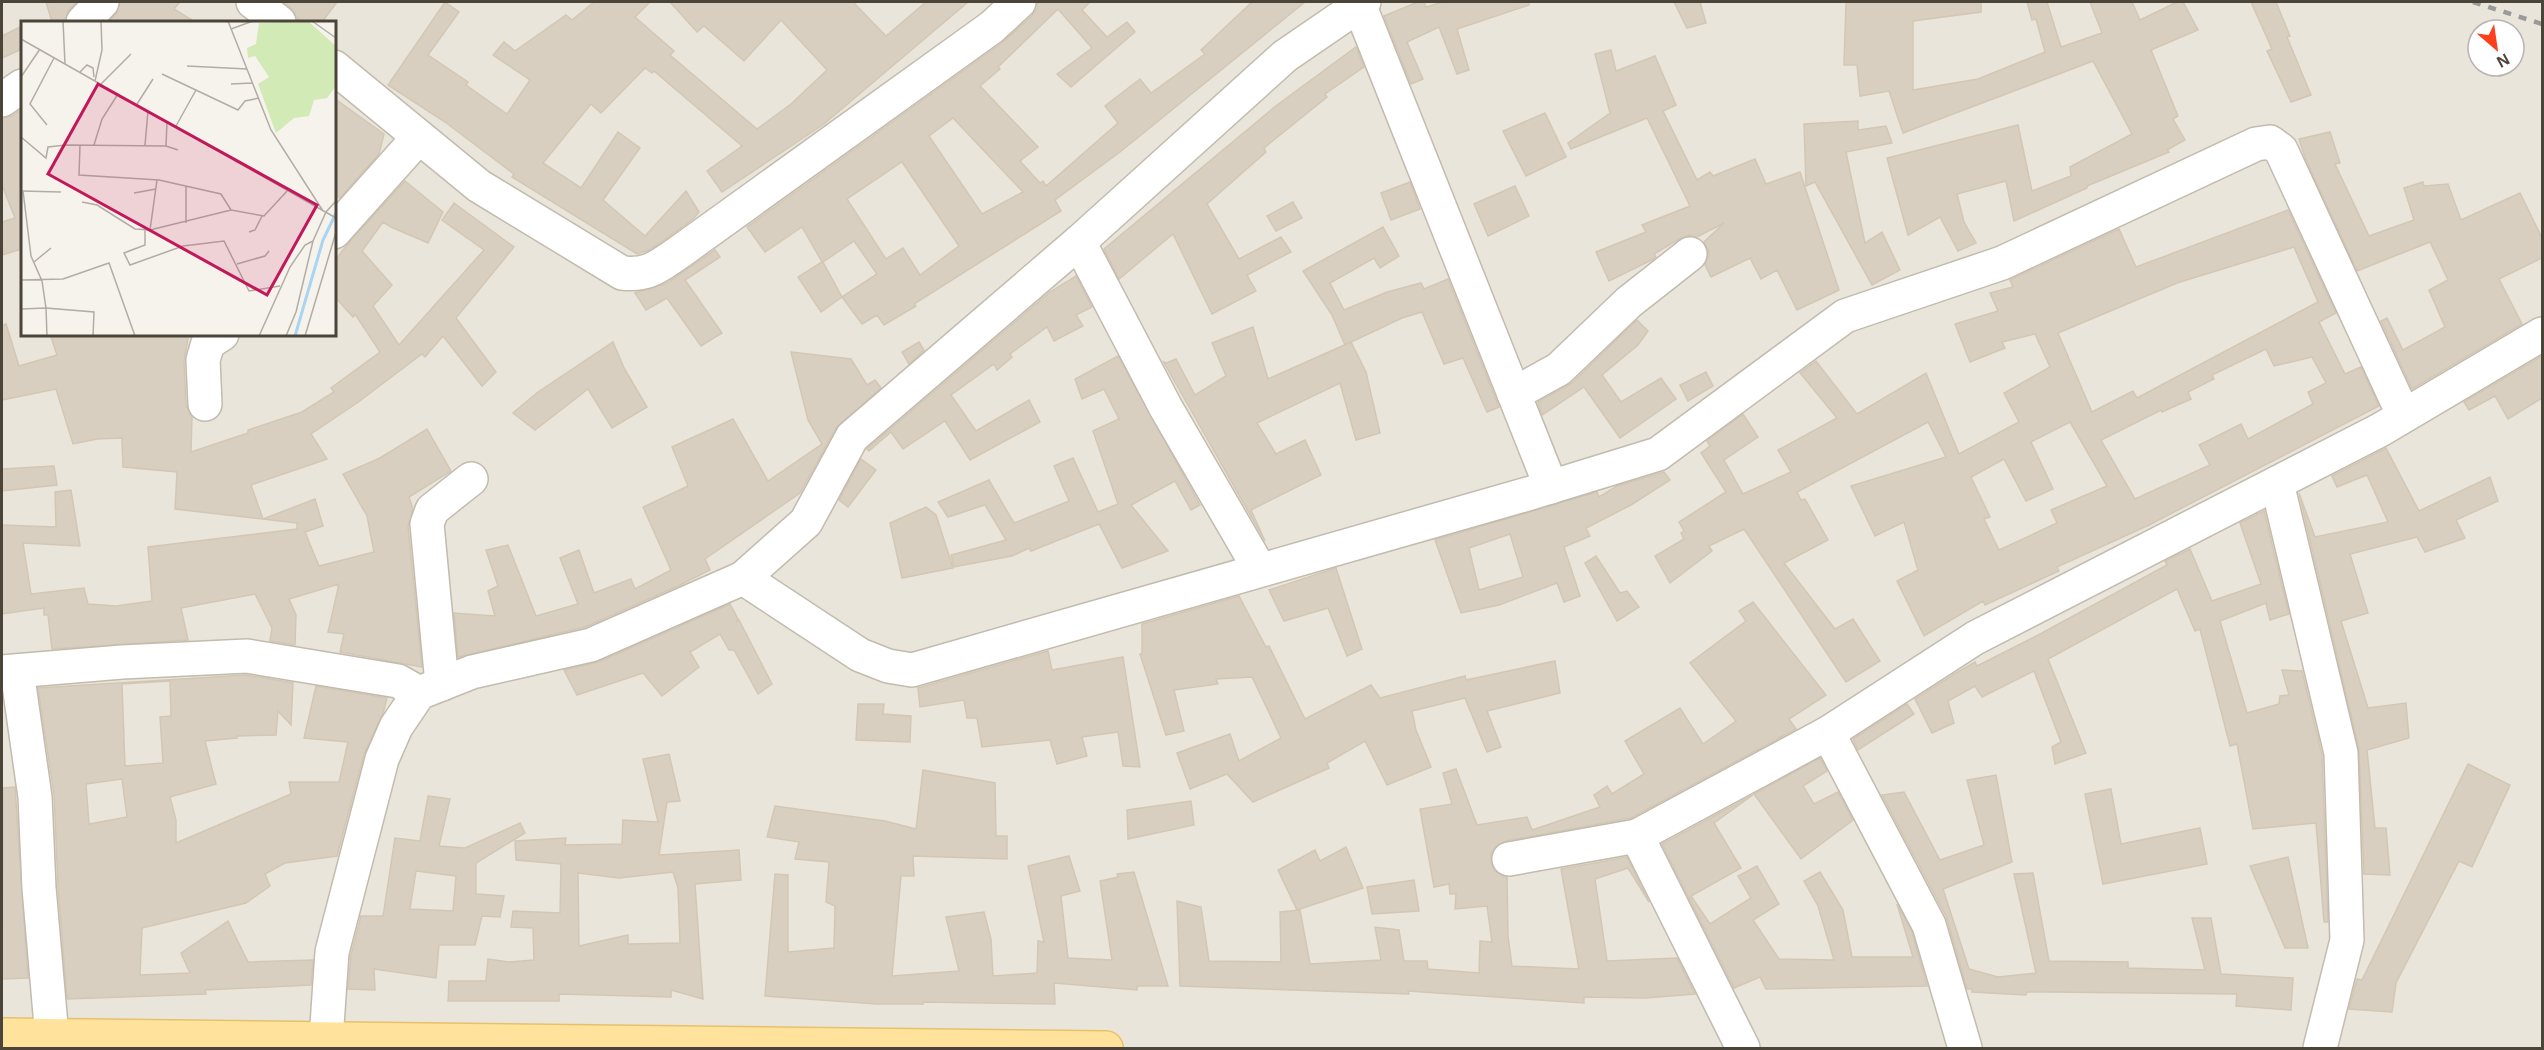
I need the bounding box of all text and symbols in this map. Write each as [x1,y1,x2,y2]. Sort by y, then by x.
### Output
north arrow [2466,18,2526,78]
inset map [21,21,336,336]
text: N [2494,50,2512,71]

